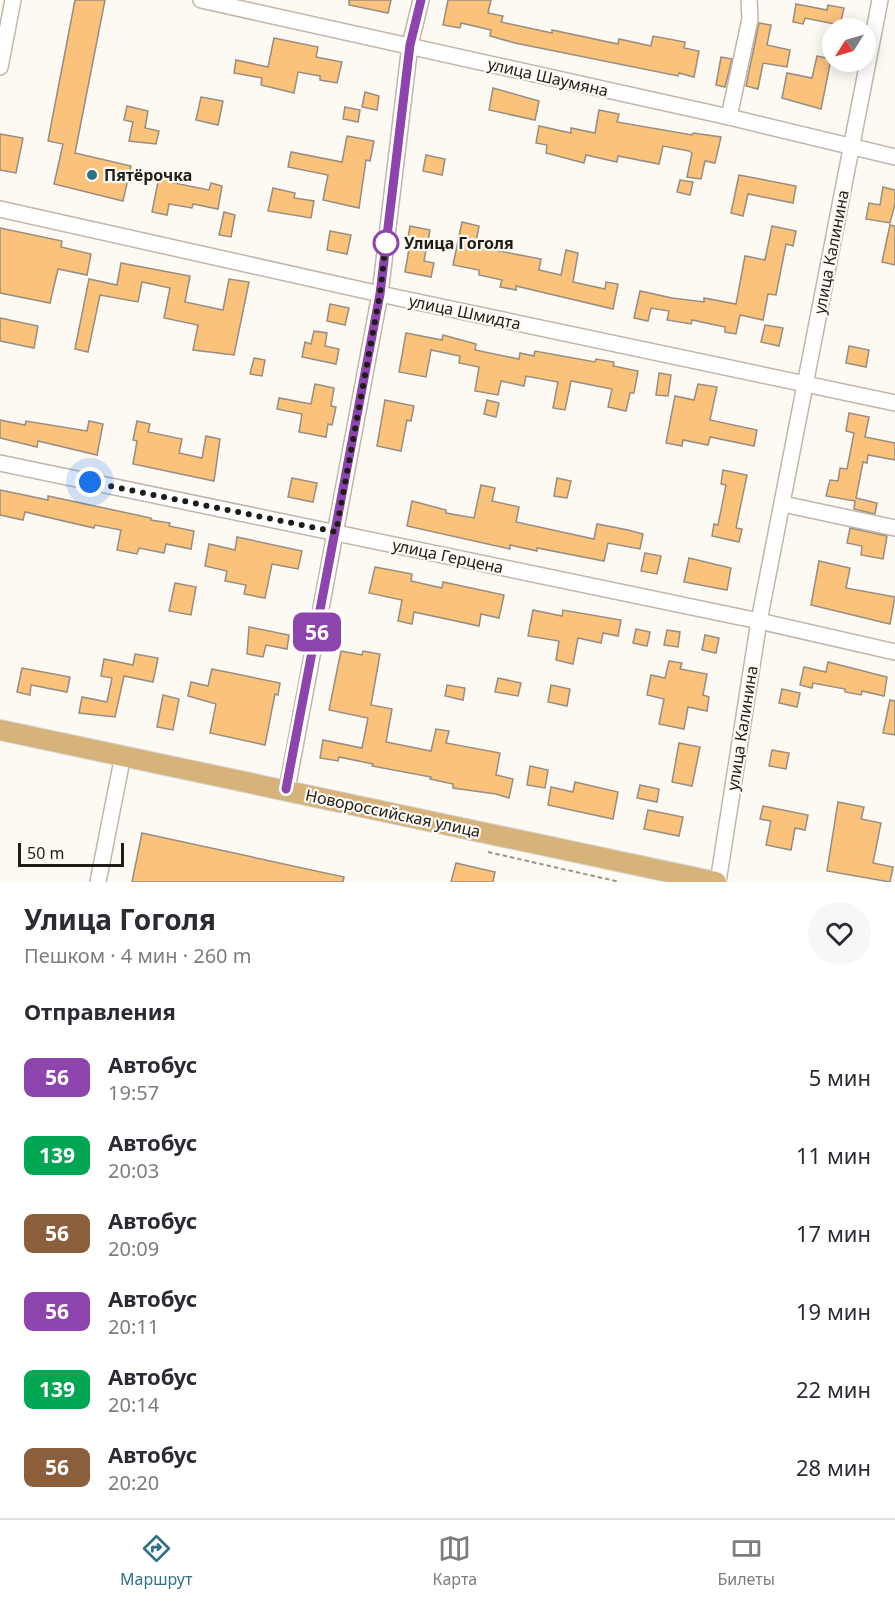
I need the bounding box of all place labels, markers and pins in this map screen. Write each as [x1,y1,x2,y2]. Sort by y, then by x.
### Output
place label: Пятёрочка [104,164,192,186]
marker: Пятёрочка [85,168,99,182]
marker: Улица Гоголя [373,230,399,256]
place label: Улица Гоголя [404,232,514,254]

